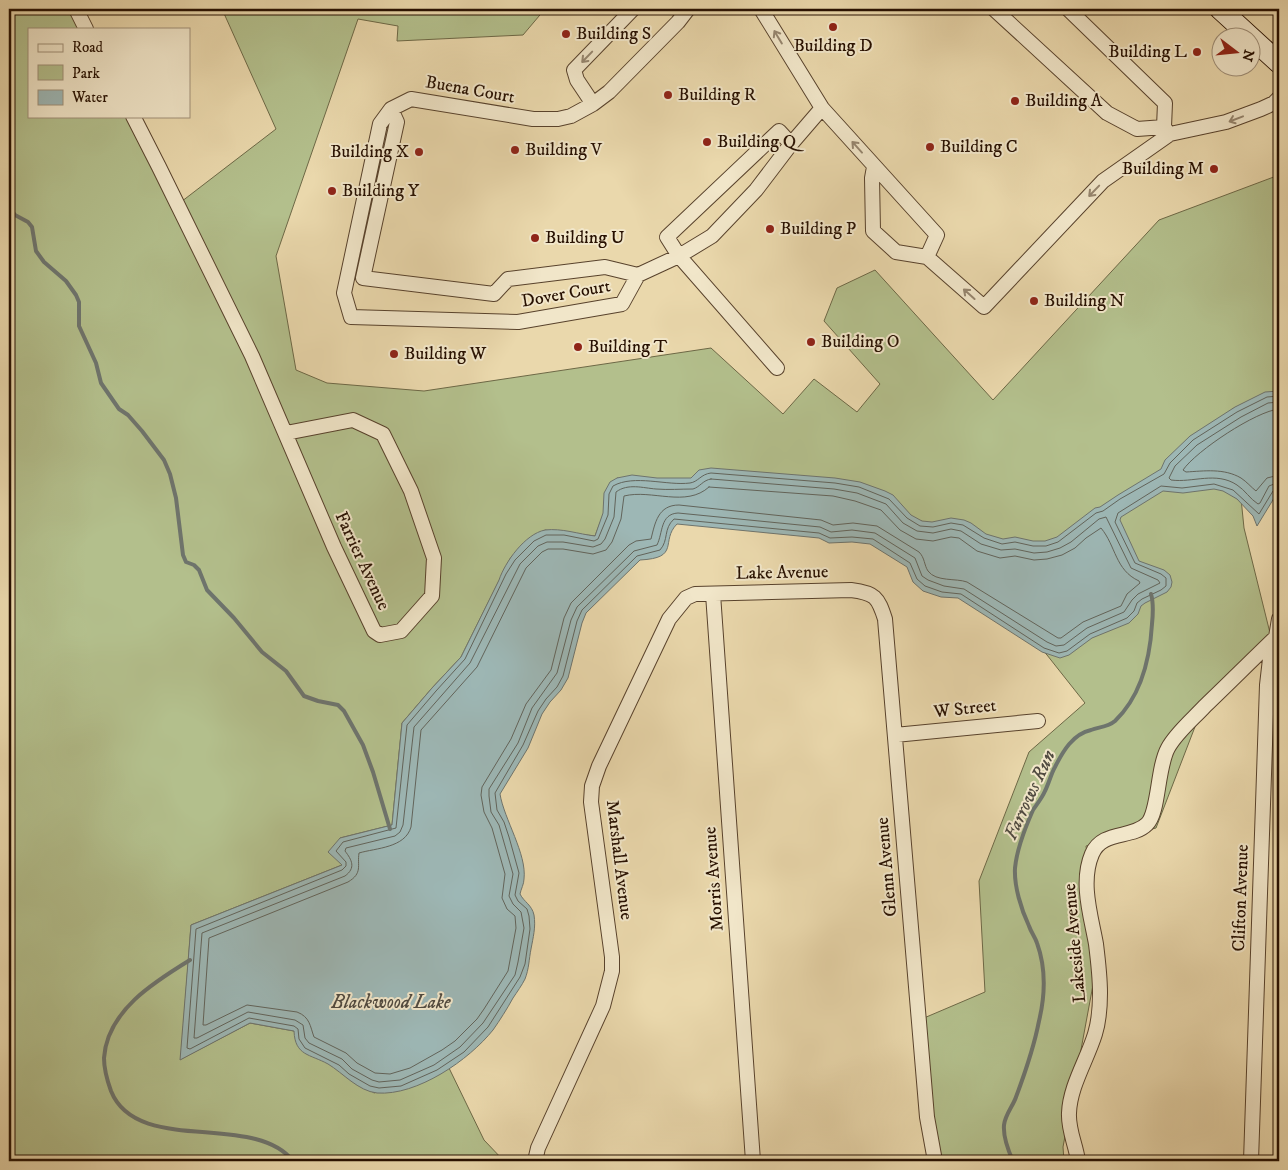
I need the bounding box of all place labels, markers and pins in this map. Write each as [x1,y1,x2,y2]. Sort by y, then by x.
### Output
marker: Building D [827,21,839,33]
place label: Building S [576,23,651,45]
marker: Building S [560,28,572,40]
place label: Building D [793,35,873,57]
place label: Building L [1108,41,1187,63]
marker: Building L [1191,46,1203,58]
place label: Building R [678,84,756,106]
marker: Building R [662,89,674,101]
place label: Building A [1025,90,1103,112]
marker: Building A [1009,95,1021,107]
place label: Building Q [717,131,805,153]
marker: Building Q [701,136,713,148]
place label: Building C [940,136,1018,158]
place label: Building V [525,139,603,161]
place label: Building X [330,141,409,163]
marker: Building C [924,141,936,153]
marker: Building V [509,144,521,156]
marker: Building X [413,146,425,158]
place label: Building M [1122,158,1204,180]
marker: Building M [1208,163,1220,175]
place label: Building Y [342,180,420,202]
marker: Building Y [326,185,338,197]
place label: Building P [780,218,856,240]
marker: Building P [764,223,776,235]
place label: Building U [545,227,625,249]
marker: Building U [529,232,541,244]
place label: Building N [1044,290,1125,312]
marker: Building N [1028,295,1040,307]
place label: Building O [821,331,900,353]
place label: Building T [588,336,668,358]
marker: Building O [805,336,817,348]
marker: Building T [572,341,584,353]
place label: Building W [404,343,487,365]
marker: Building W [388,348,400,360]

